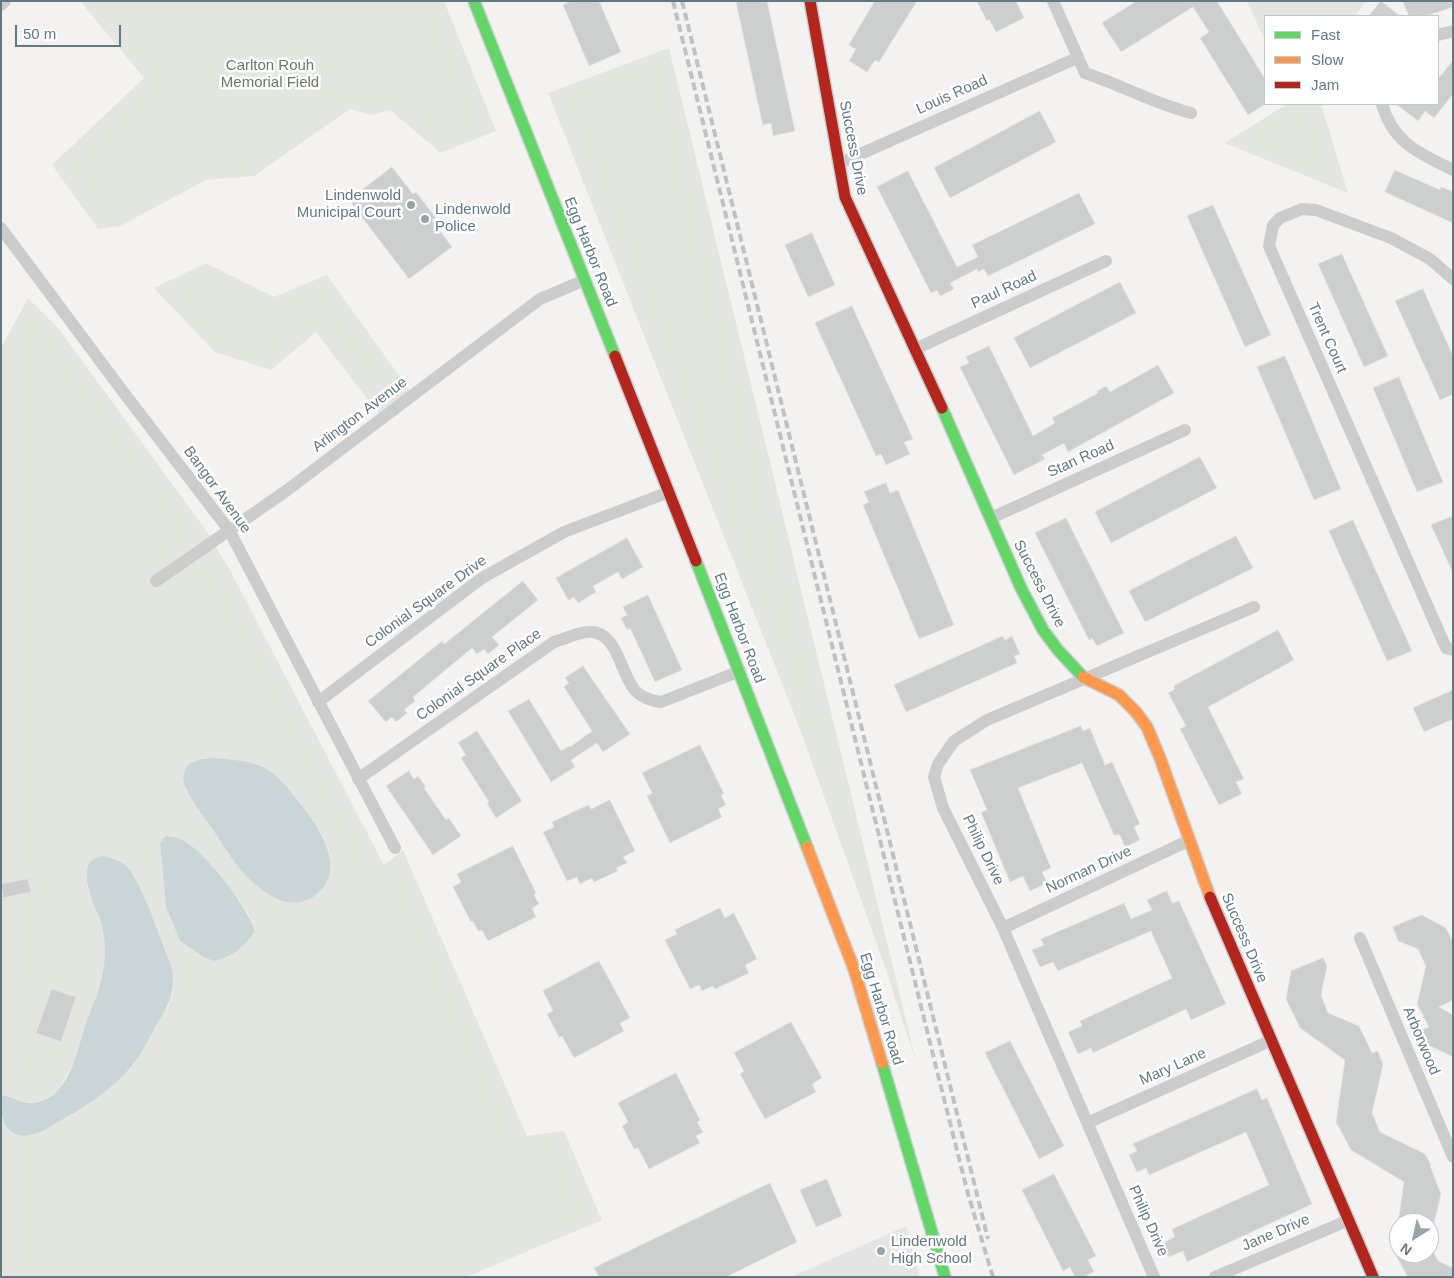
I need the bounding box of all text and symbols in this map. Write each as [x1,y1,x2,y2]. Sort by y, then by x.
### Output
scale bar [18,15,124,47]
legend [1264,15,1439,105]
text: 50 m [23,25,56,42]
text: Fast [1311,26,1340,43]
text: Slow [1311,51,1344,68]
park label: Carlton Rouh Memorial Field [221,57,319,92]
street label: Louis Road [914,71,990,119]
text: Jam [1311,76,1339,93]
street label: Success Drive [835,99,871,197]
place label: Lindenwold Municipal Court [297,187,401,222]
street label: Egg Harbor Road [560,195,620,309]
marker: Lindenwold Municipal Court [405,199,417,211]
place label: Lindenwold Police [435,201,511,236]
marker: Lindenwold Police [419,213,431,225]
street label: Paul Road [968,267,1040,313]
street label: Trent Court [1303,300,1351,376]
street label: Arlington Avenue [309,374,411,456]
street label: Stan Road [1045,436,1117,482]
street label: Bangor Avenue [179,443,255,537]
street label: Success Drive [1009,537,1069,631]
street label: Colonial Square Drive [362,552,490,652]
street label: Egg Harbor Road [710,570,768,686]
street label: Colonial Square Place [413,625,545,725]
street label: Philip Drive [958,812,1008,888]
street label: Norman Drive [1043,842,1135,898]
street label: Success Drive [1217,890,1271,986]
street label: Egg Harbor Road [855,951,907,1067]
street label: Arborwood [1399,1004,1443,1078]
street label: Mary Lane [1137,1044,1209,1090]
street label: Philip Drive [1124,1183,1172,1259]
street label: Jane Drive [1239,1211,1313,1255]
north arrow [1389,1213,1439,1263]
place label: Lindenwold High School [891,1233,972,1268]
text: N [1397,1240,1415,1259]
marker: Lindenwold High School [875,1245,887,1257]

